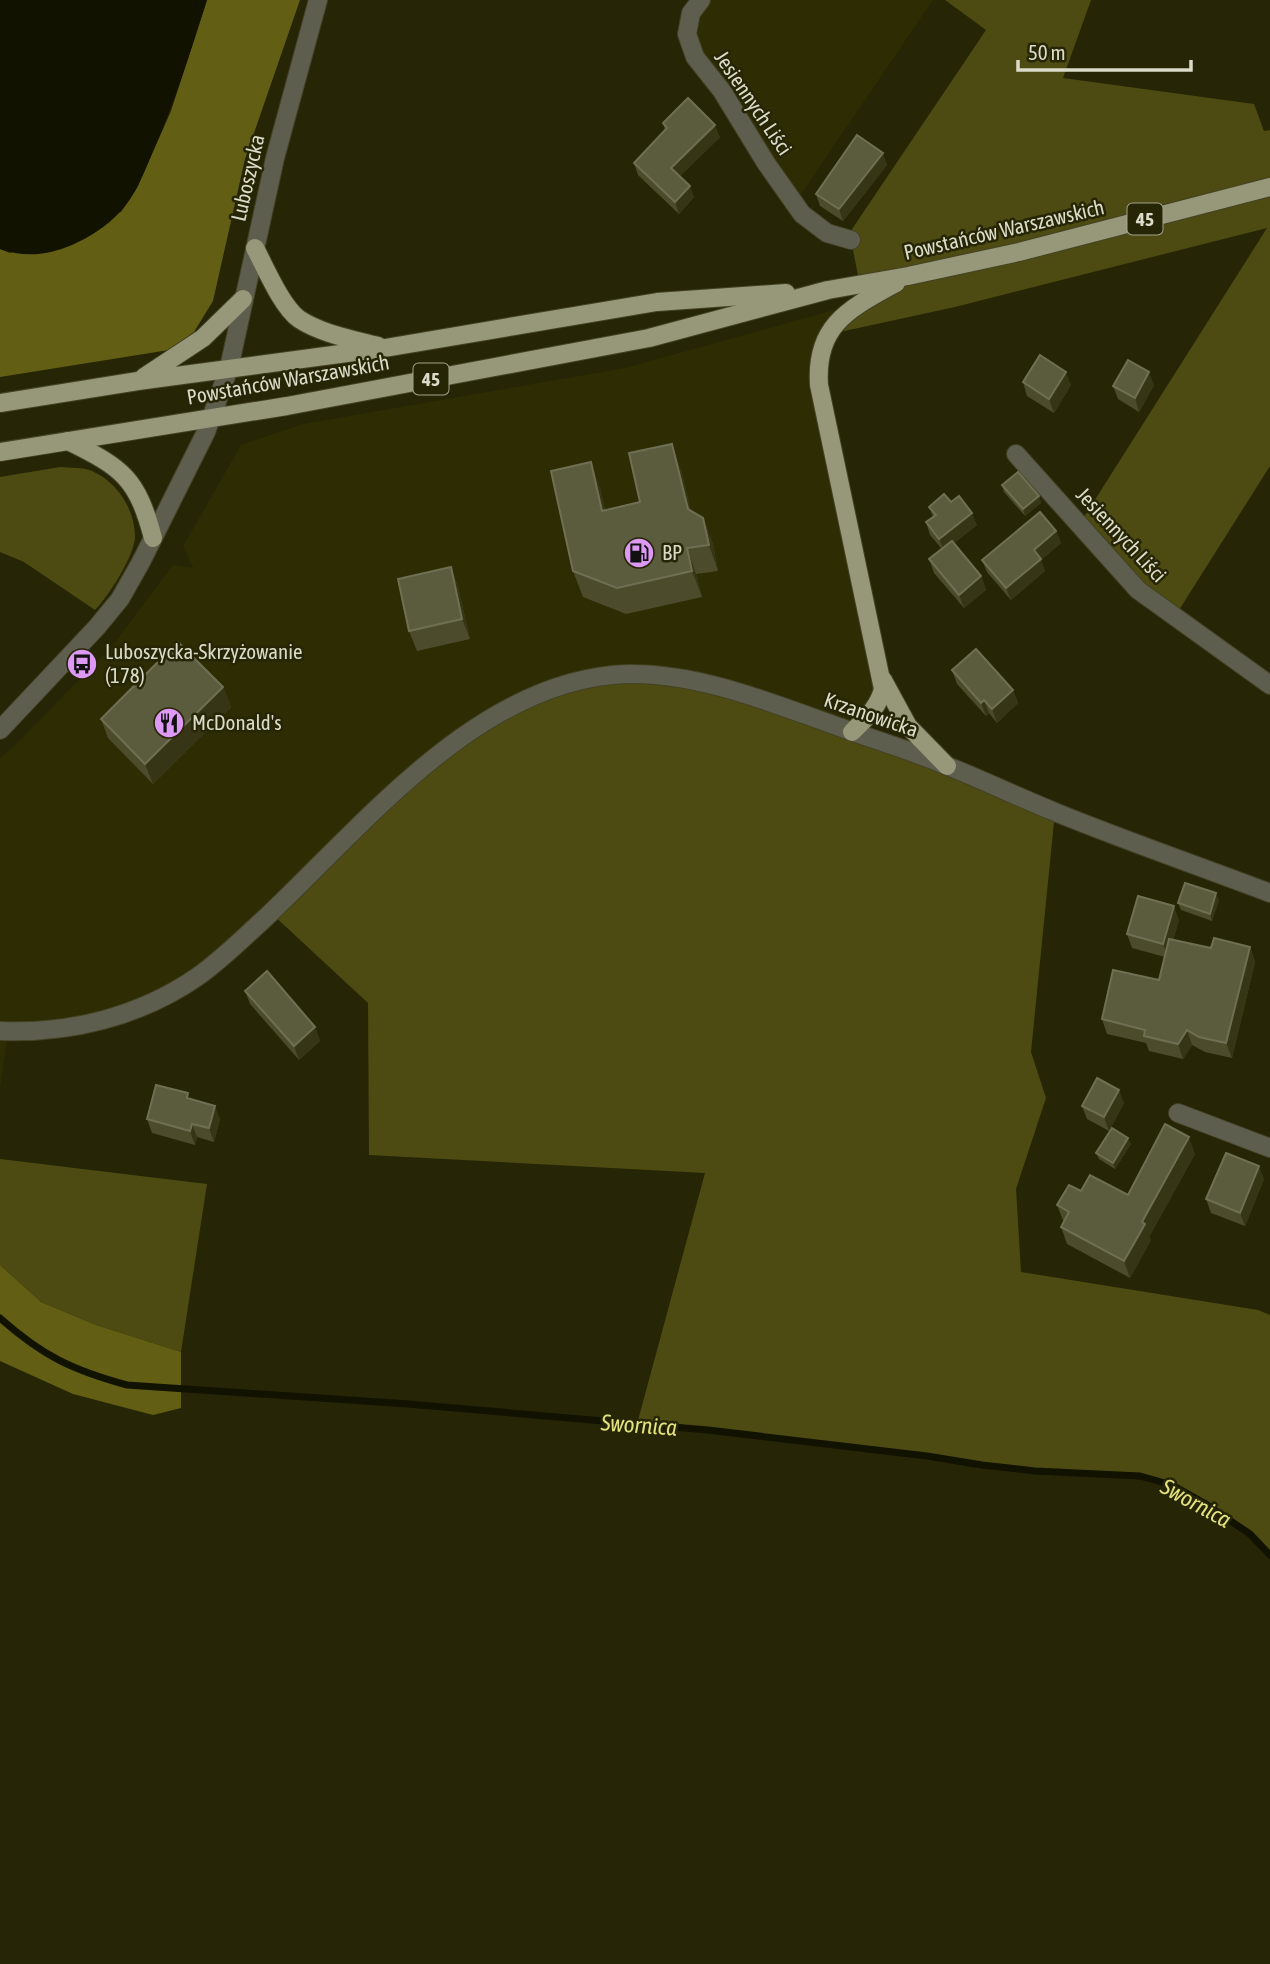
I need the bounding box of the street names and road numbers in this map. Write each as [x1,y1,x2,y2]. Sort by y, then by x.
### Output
street label: Jesiennych Liści [710,46,798,159]
street label: Luboszycka [225,132,269,223]
street label: Powstańców Warszawskich [901,194,1106,264]
road number: 45 [1128,204,1162,234]
street label: Powstańców Warszawskich [185,349,391,409]
road number: 45 [414,364,448,394]
street label: Jesiennych Liści [1072,482,1172,587]
street label: Krzanowicka [821,687,921,741]

